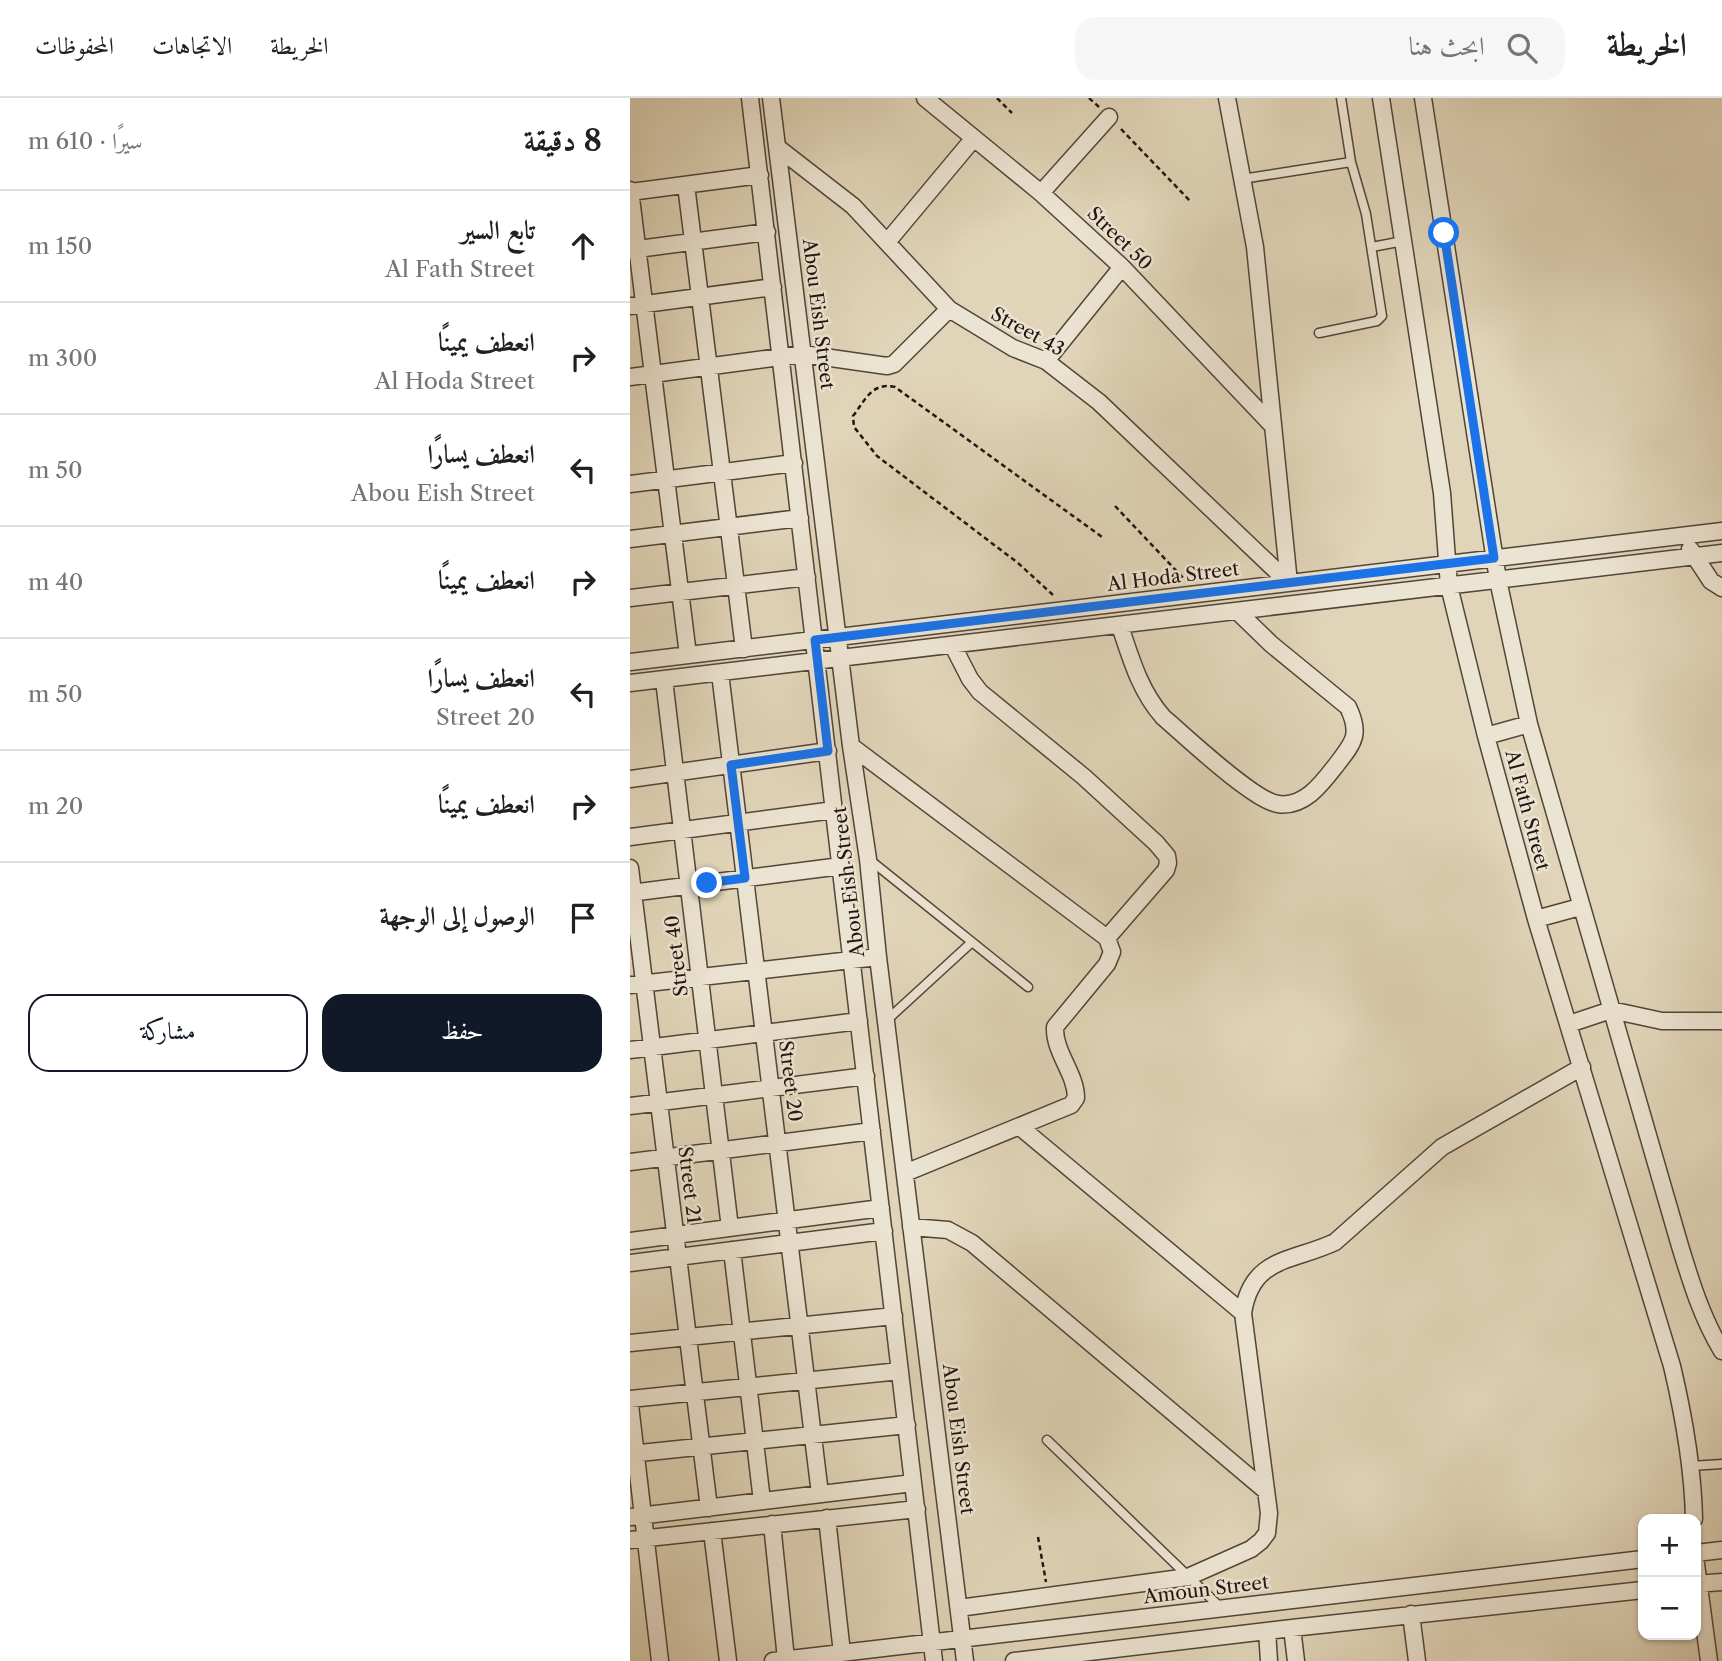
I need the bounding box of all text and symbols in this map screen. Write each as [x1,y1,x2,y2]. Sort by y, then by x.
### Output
search box [1075,17,1565,80]
text: الخريطة [1607,24,1687,65]
icon: search [1503,29,1541,67]
text: ابحث هنا [1408,30,1485,62]
text: المحفوظات [35,31,114,60]
text: الاتجاهات [152,31,232,60]
text: الخريطة [270,31,329,60]
text: 8 دقيقة [524,122,602,159]
text: سيرًا · 610 m [28,127,143,155]
street label: Street 50 [1082,202,1157,275]
text: تابع السير [461,214,535,246]
route start [1428,217,1459,248]
icon: ahead [564,227,602,265]
text: 150 m [28,232,92,260]
street label: Abou Eish Street [798,236,839,391]
text: Al Fath Street [385,255,535,283]
street label: Street 43 [987,302,1068,361]
text: انعطف يمينًا [438,326,535,358]
icon: right [564,339,602,377]
text: 300 m [28,344,97,372]
text: Al Hoda Street [375,367,535,395]
text: انعطف يسارًا [427,438,535,470]
icon: left [564,451,602,489]
text: 50 m [28,456,83,484]
text: Abou Eish Street [351,479,535,507]
street label: Al Hoda Street [1105,557,1241,596]
icon: right [564,563,602,601]
text: انعطف يمينًا [438,564,535,596]
text: 40 m [28,568,83,596]
text: انعطف يسارًا [427,662,535,694]
icon: left [564,675,602,713]
text: 50 m [28,680,83,708]
text: Street 20 [436,703,535,731]
street label: Al Fath Street [1500,746,1555,873]
icon: right [564,787,602,825]
text: انعطف يمينًا [438,788,535,820]
text: 20 m [28,792,83,820]
street label: Abou Eish Street [828,805,869,960]
route end [691,867,722,898]
icon: arrive [564,899,602,937]
text: الوصول إلى الوجهة [380,900,535,932]
street label: Street 40 [660,914,693,998]
button: مشاركة [28,994,308,1072]
button: حفظ [322,994,602,1072]
street label: Street 20 [774,1039,807,1123]
street label: Street 21 [673,1145,706,1225]
street label: Abou Eish Street [938,1361,979,1516]
map controls [1638,1514,1701,1640]
button: + [1638,1514,1701,1577]
street label: Amoun Street [1141,1570,1270,1609]
button: − [1638,1577,1701,1640]

